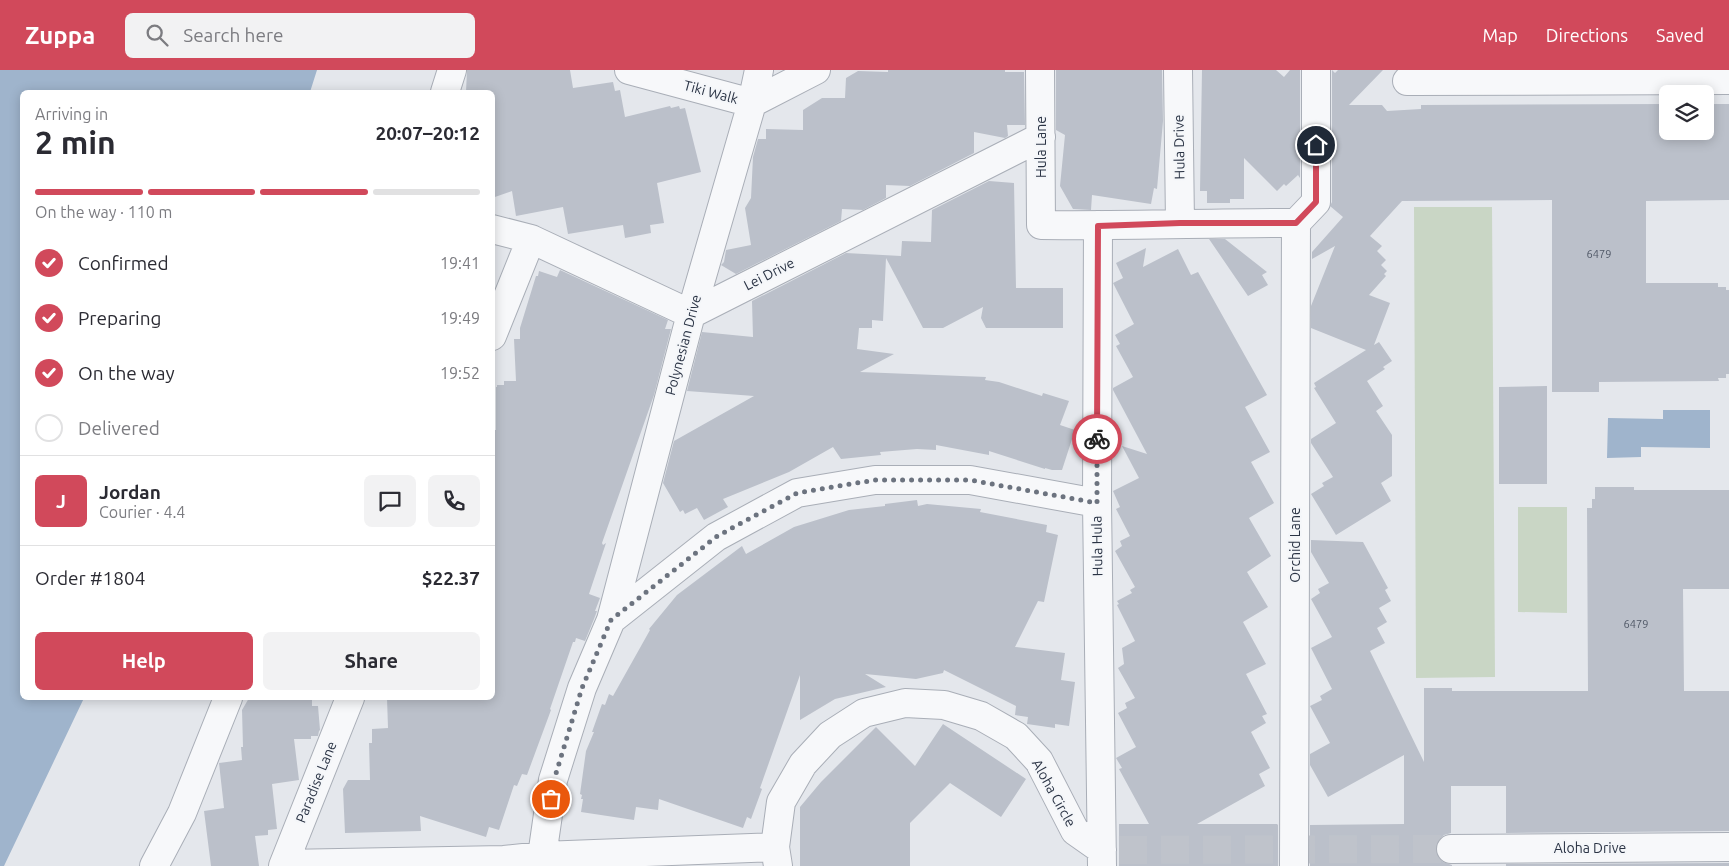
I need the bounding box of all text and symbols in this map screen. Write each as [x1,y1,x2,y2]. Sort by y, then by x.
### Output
search box [125,13,475,58]
icon: search [143,21,171,49]
text: Zuppa [25,22,95,49]
text: Search here [183,24,284,46]
text: Map [1482,25,1518,45]
text: Directions [1546,25,1628,45]
text: Saved [1656,25,1704,45]
street label: Tiki Walk [682,77,740,107]
map controls [1659,85,1714,140]
button: layers [1659,85,1714,140]
text: Arriving in [35,105,108,123]
street label: Hula Drive [1170,114,1188,180]
street label: Hula Lane [1033,116,1049,178]
text: 20:07–20:12 [375,122,480,144]
text: 2 min [35,124,116,160]
pin [1295,124,1337,166]
icon: home [1302,131,1330,159]
text: On the way · 110 m [35,203,172,221]
house number: 6479 [1587,248,1611,260]
icon: check [35,249,63,277]
text: Confirmed [78,252,169,274]
text: 19:41 [440,254,480,272]
street label: Lei Drive [741,254,797,294]
street label: Polynesian Drive [662,293,704,397]
icon: check [35,304,63,332]
text: Preparing [78,307,162,329]
text: 19:49 [440,309,480,327]
icon: check [35,359,63,387]
text: On the way [78,362,175,384]
text: 19:52 [440,364,480,382]
courier [1072,414,1122,464]
text: Delivered [78,417,160,439]
icon: bike [1083,425,1111,453]
button: chat [364,475,416,527]
button: phone [428,475,480,527]
text: Jordan [99,481,161,503]
text: J [56,490,66,512]
text: Courier · 4.4 [99,503,185,521]
street label: Orchid Lane [1287,507,1303,583]
street label: Hula Hula [1088,516,1106,576]
text: Order #1804 [35,567,145,589]
text: $22.37 [422,567,480,589]
house number: 6479 [1624,618,1648,630]
button: Help [35,632,253,690]
button: Share [263,632,480,690]
street label: Paradise Lane [292,739,340,825]
street label: Aloha Circle [1029,757,1079,829]
pin [530,778,572,820]
icon: bag [537,785,565,813]
street label: Aloha Drive [1554,840,1626,856]

